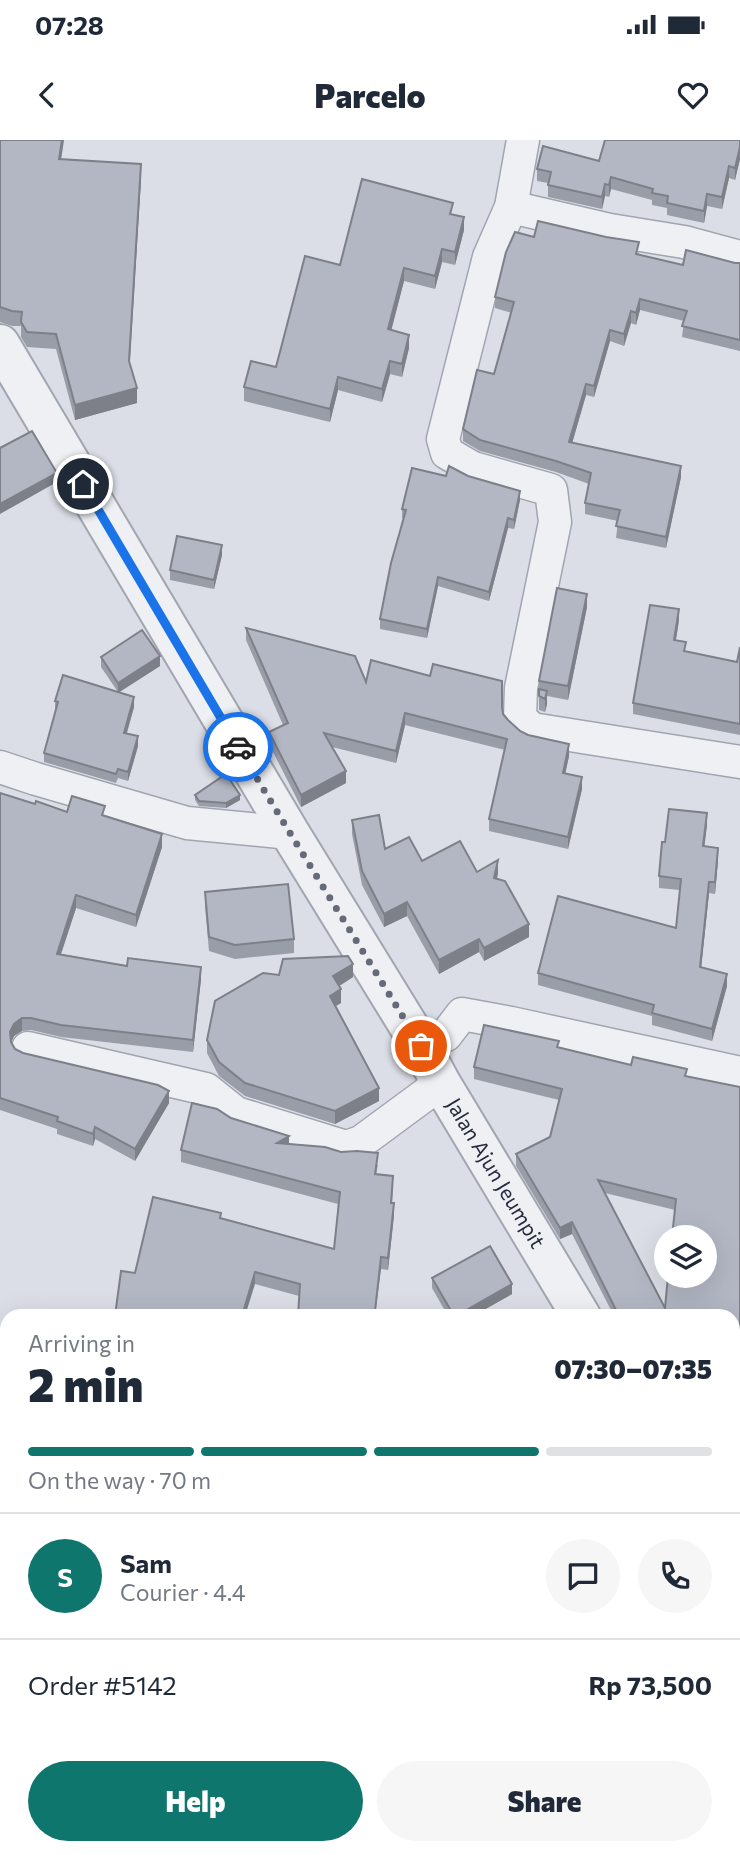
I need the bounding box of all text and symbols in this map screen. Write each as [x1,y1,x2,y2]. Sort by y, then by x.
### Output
text: 07:28 [35,9,104,40]
text: Parcelo [314,75,426,115]
icon: back [28,76,66,114]
icon: heart [674,76,712,114]
pin [53,454,113,514]
icon: home [64,465,102,503]
courier [203,712,273,782]
icon: car [219,728,257,766]
pin [391,1016,451,1076]
icon: bag [402,1027,440,1065]
street label: Jalan Ajun Jeumpit [442,1093,551,1252]
map controls [654,1225,717,1288]
button: layers [654,1225,717,1288]
text: Arriving in [28,1329,135,1357]
text: 07:30–07:35 [554,1353,712,1384]
text: 2 min [28,1355,144,1411]
text: On the way · 70 m [28,1466,211,1494]
button: chat [546,1539,620,1613]
button: phone [638,1539,712,1613]
text: Sam [120,1547,172,1578]
text: S [57,1561,73,1592]
text: Courier · 4.4 [120,1578,246,1606]
text: Order #5142 [28,1669,177,1700]
text: Rp 73,500 [588,1669,712,1700]
button: Help [28,1761,363,1841]
button: Share [377,1761,712,1841]

